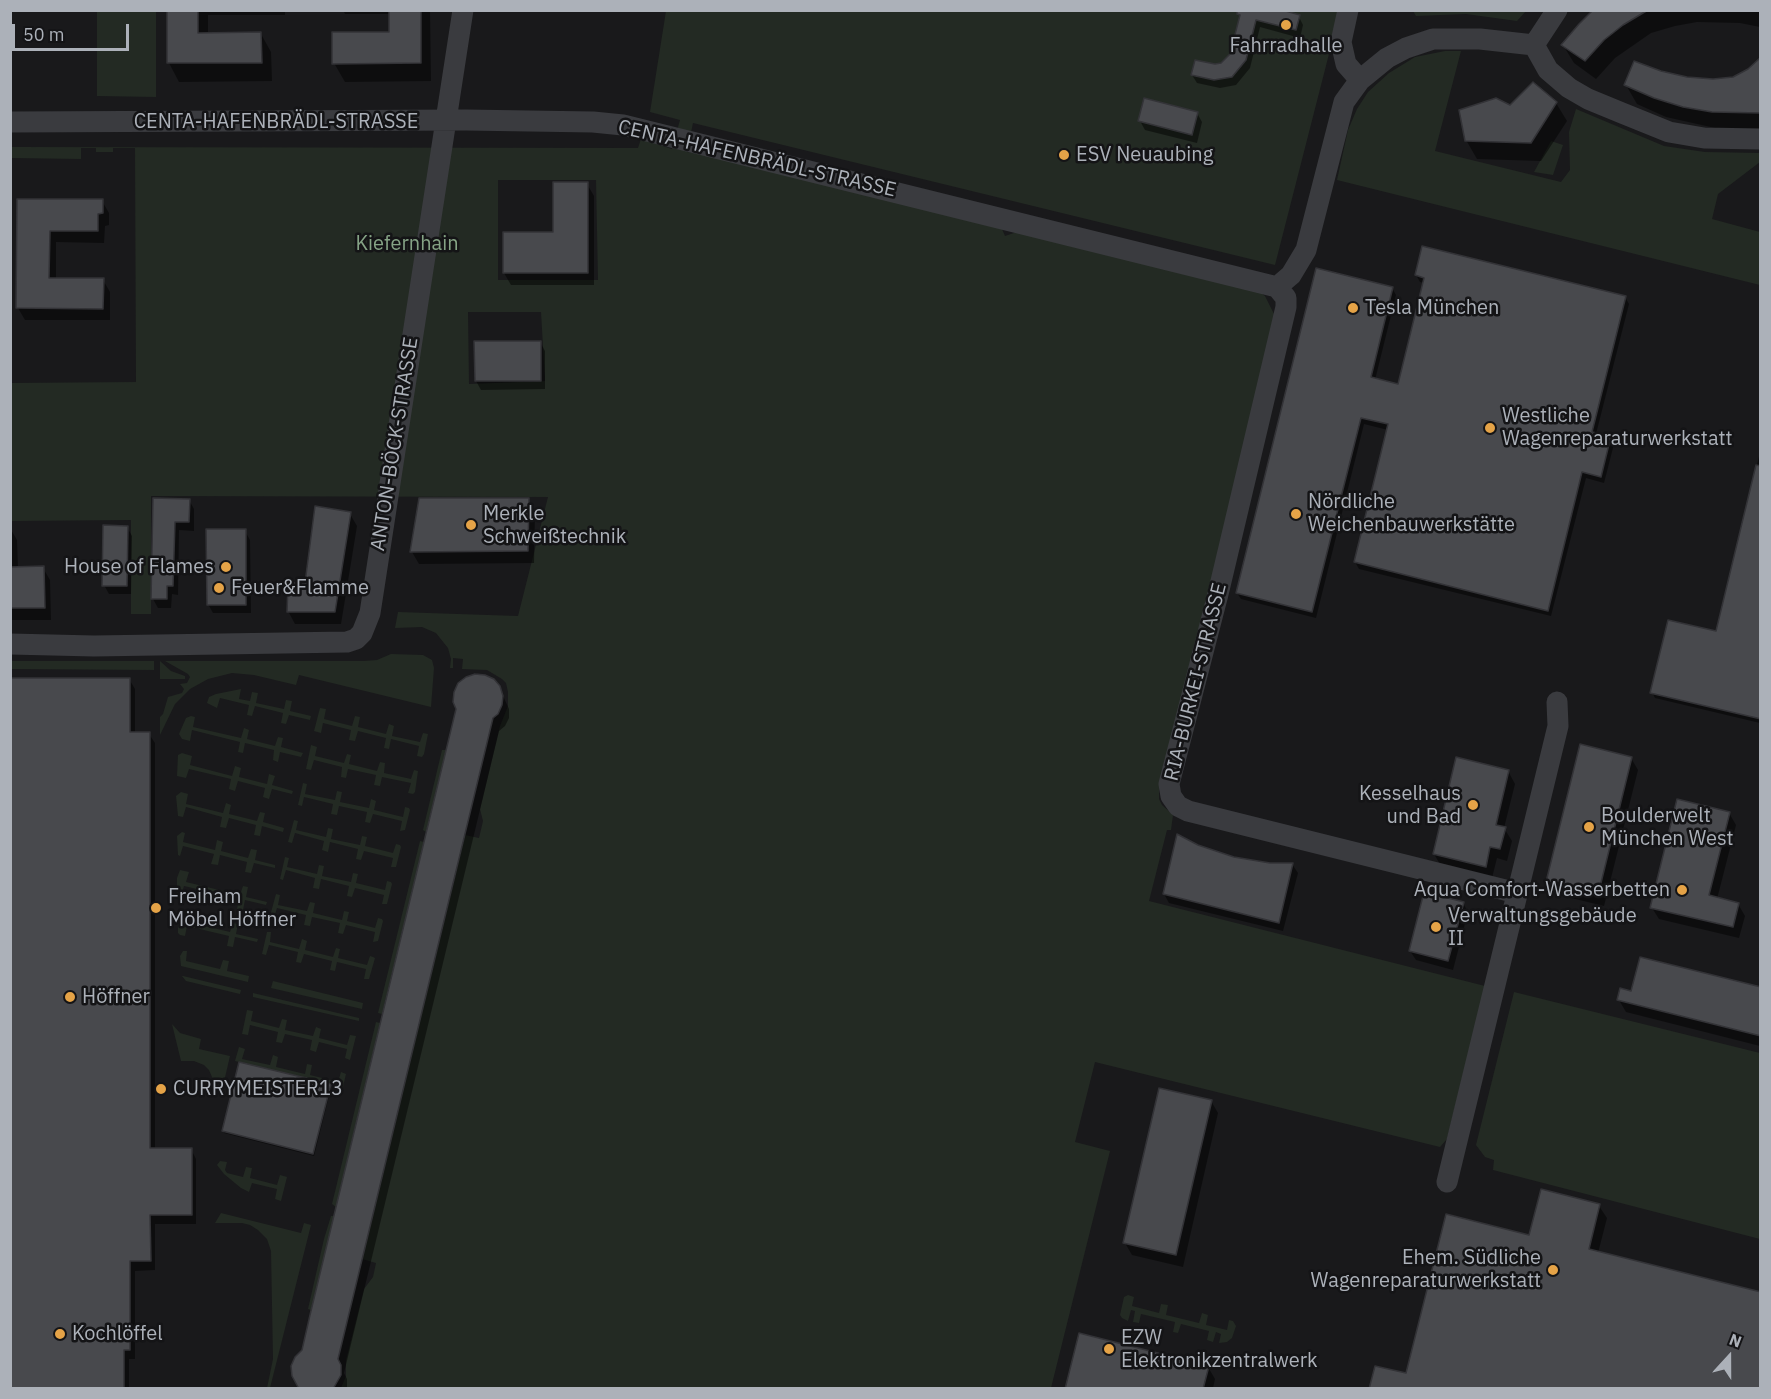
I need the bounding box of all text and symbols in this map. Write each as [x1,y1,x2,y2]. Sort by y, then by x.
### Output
scale bar [15,12,132,50]
marker: Fahrradhalle [1279,18,1293,32]
text: 50 m [23,23,65,46]
place label: Fahrradhalle [1229,34,1343,58]
street label: CENTA-HAFENBRÄDL-STRASSE [134,110,418,134]
street label: CENTA-HAFENBRÄDL-STRASSE [616,115,898,203]
place label: ESV Neuaubing [1076,143,1213,167]
marker: ESV Neuaubing [1057,148,1071,162]
park label: Kiefernhain [355,232,459,256]
place label: Tesla München [1365,296,1499,320]
marker: Tesla München [1346,301,1360,315]
street label: ANTON-BÖCK-STRASSE [366,335,424,553]
place label: Westliche Wagenreparaturwerkstatt [1502,404,1732,451]
marker: Westliche Wagenreparaturwerkstatt [1483,421,1497,435]
place label: Nördliche Weichenbauwerkstätte [1308,490,1515,537]
place label: Merkle Schweißtechnik [483,502,626,549]
marker: Nördliche Weichenbauwerkstätte [1289,507,1303,521]
marker: Merkle Schweißtechnik [464,518,478,532]
place label: House of Flames [64,555,214,579]
marker: House of Flames [219,560,233,574]
place label: Feuer&Flamme [231,576,369,600]
marker: Feuer&Flamme [212,581,226,595]
street label: RIA-BURKEI-STRASSE [1160,581,1232,783]
place label: Kesselhaus und Bad [1359,782,1461,829]
marker: Kesselhaus und Bad [1466,798,1480,812]
place label: Boulderwelt München West [1601,804,1734,851]
marker: Boulderwelt München West [1582,820,1596,834]
place label: Aqua Comfort-Wasserbetten [1414,878,1670,902]
marker: Aqua Comfort-Wasserbetten [1675,883,1689,897]
place label: Freiham Möbel Höffner [168,885,296,932]
marker: Freiham Möbel Höffner [149,901,163,915]
place label: Verwaltungsgebäude II [1448,904,1637,951]
marker: Verwaltungsgebäude II [1429,920,1443,934]
place label: Höffner [82,985,150,1009]
marker: Höffner [63,990,77,1004]
place label: CURRYMEISTER13 [173,1077,343,1101]
marker: CURRYMEISTER13 [154,1082,168,1096]
place label: Ehem. Südliche Wagenreparaturwerkstatt [1311,1246,1541,1293]
marker: Ehem. Südliche Wagenreparaturwerkstatt [1546,1263,1560,1277]
place label: Kochlöffel [72,1322,163,1346]
place label: EZW Elektronikzentralwerk [1121,1326,1318,1373]
marker: Kochlöffel [53,1327,67,1341]
north arrow [1699,1327,1759,1387]
text: N [1726,1329,1744,1352]
marker: EZW Elektronikzentralwerk [1102,1342,1116,1356]

